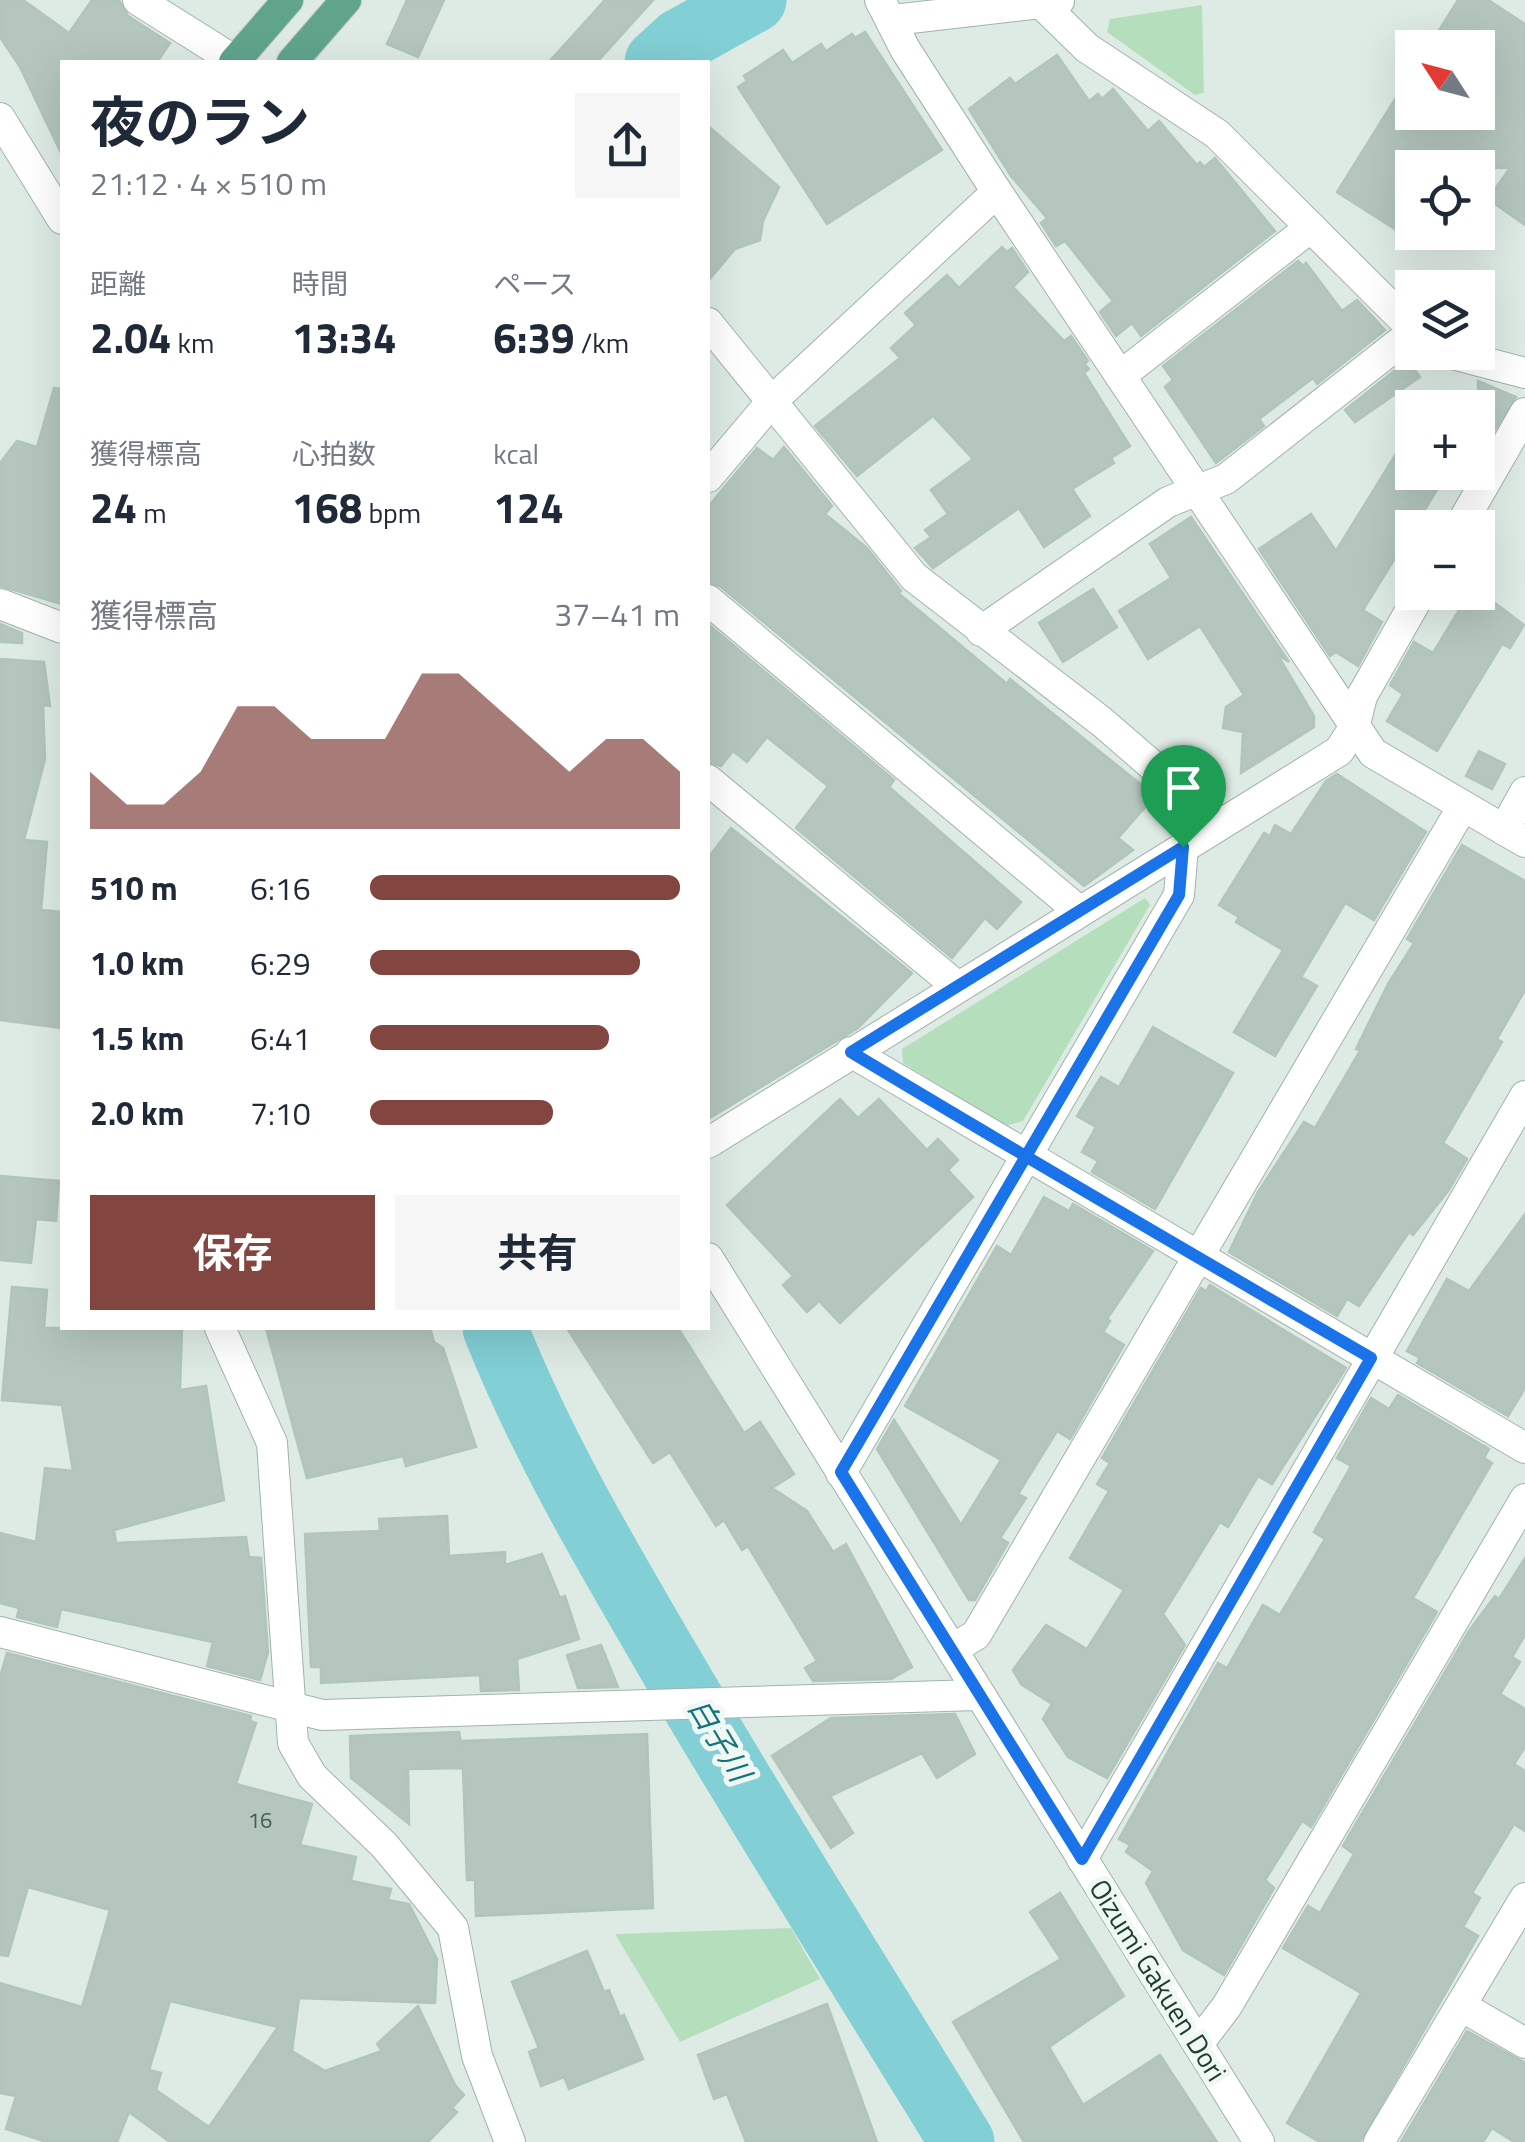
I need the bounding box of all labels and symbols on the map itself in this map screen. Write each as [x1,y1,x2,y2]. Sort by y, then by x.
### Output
north arrow [1395,30,1495,130]
pin [1141,745,1226,848]
water label: 白子川 [677,1689,764,1792]
house number: 16 [248,1803,272,1837]
street label: Oizumi Gakuen Dori [1079,1870,1238,2089]

